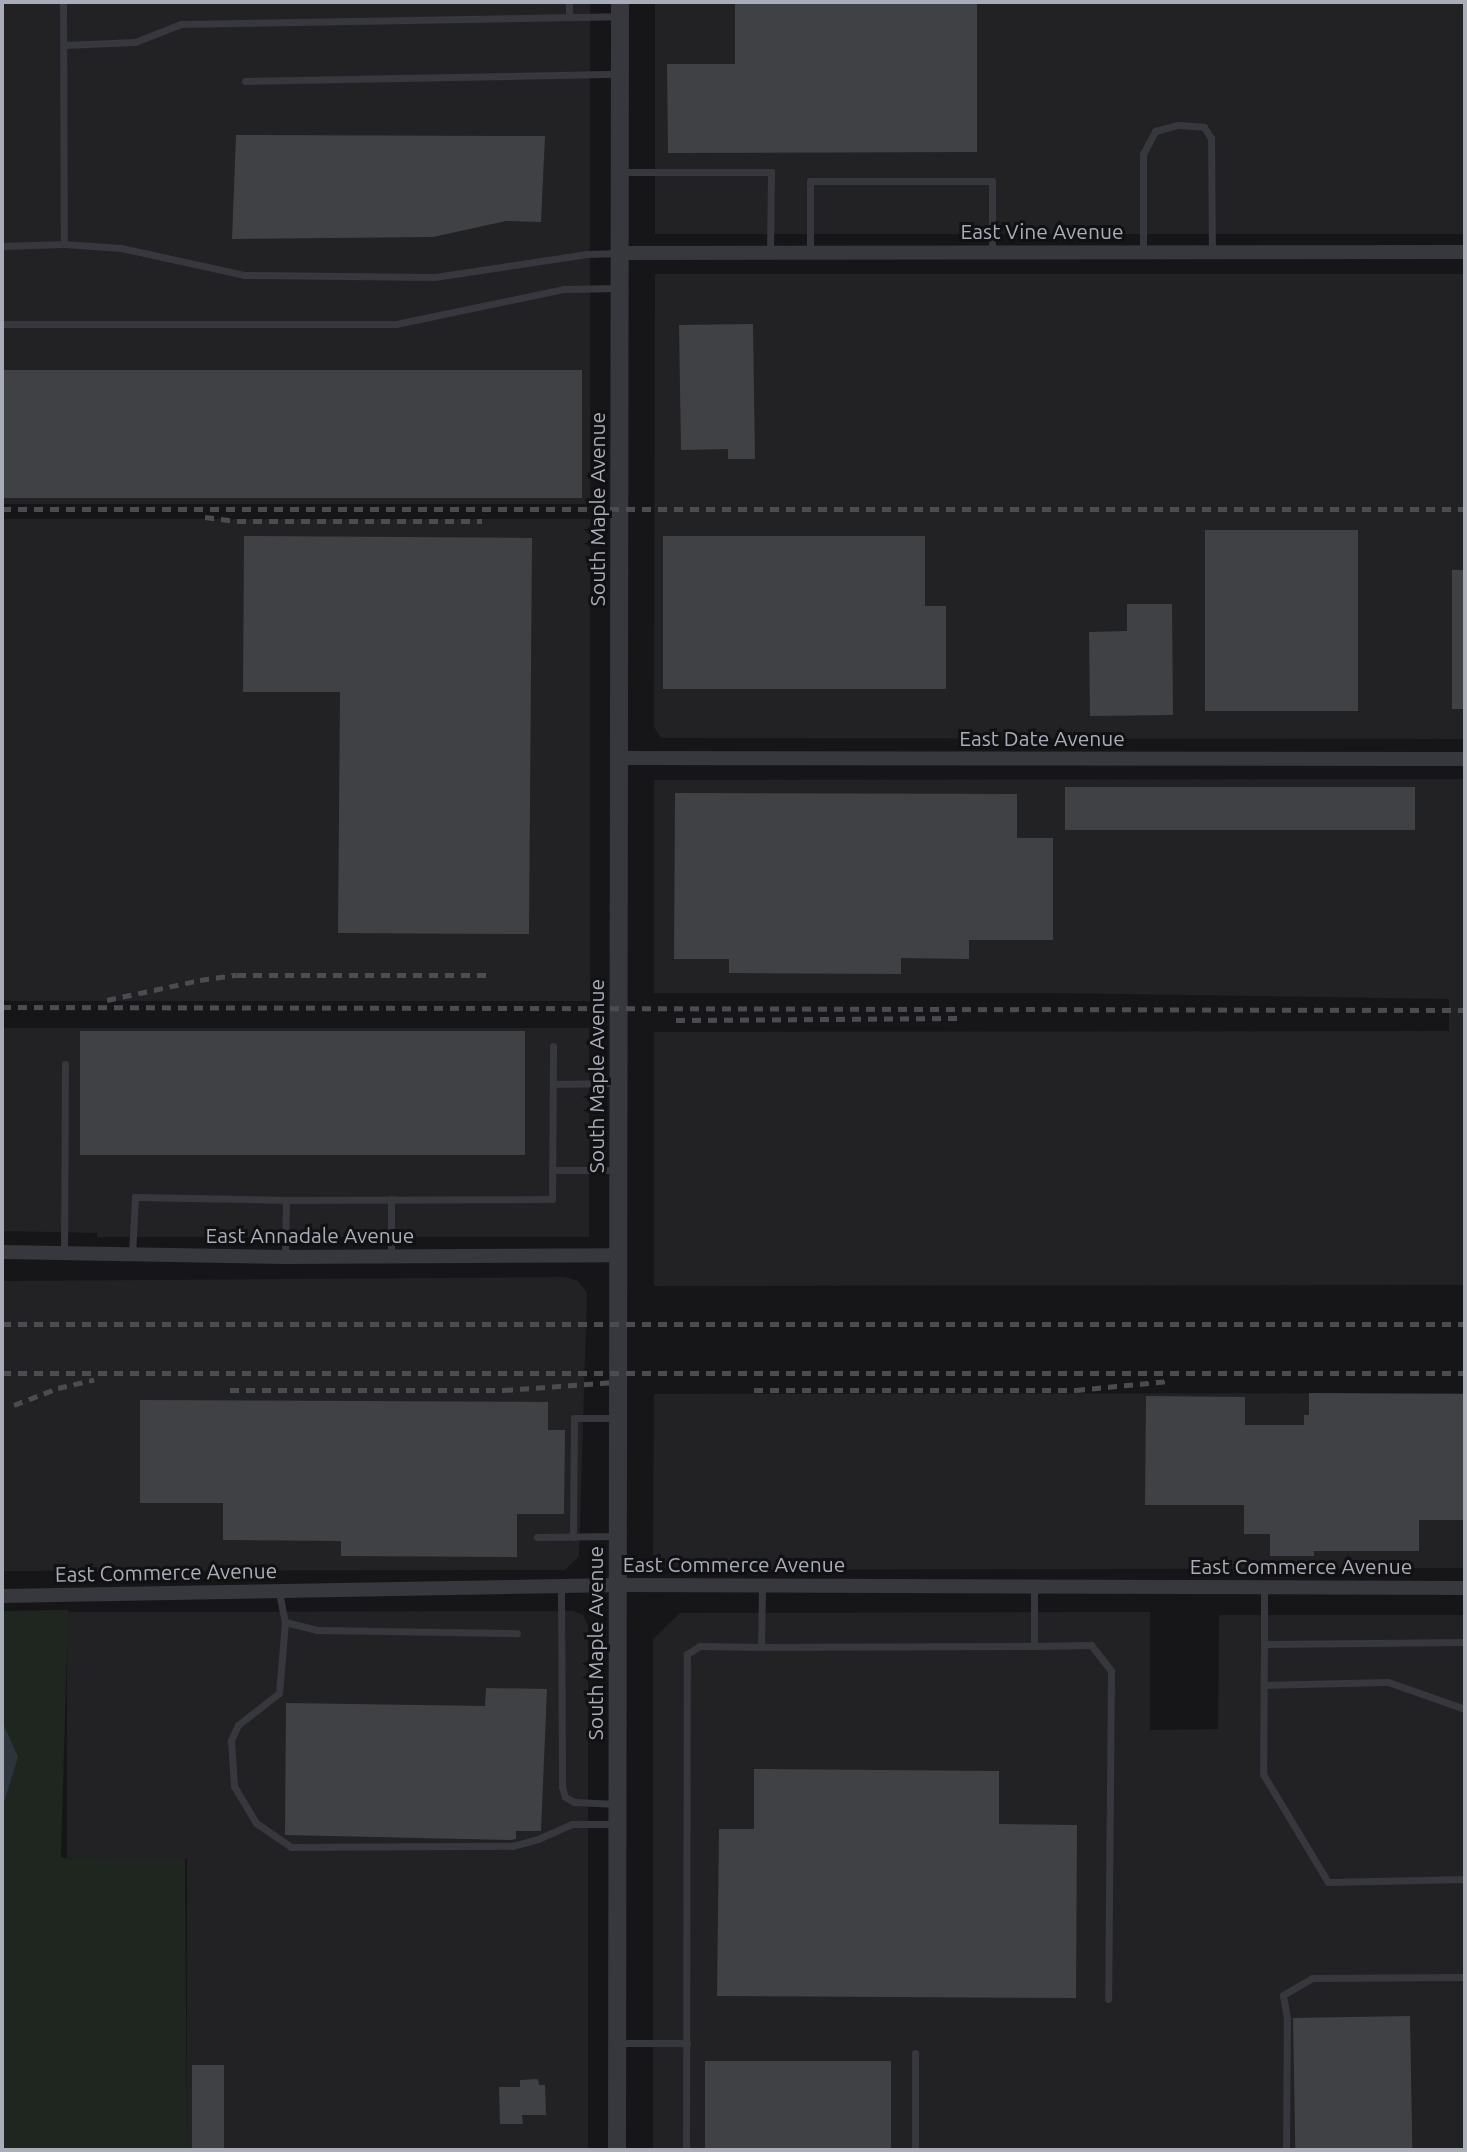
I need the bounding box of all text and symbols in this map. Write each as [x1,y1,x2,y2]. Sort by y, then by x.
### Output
street label: East Vine Avenue [961,218,1123,244]
street label: South Maple Avenue [584,412,610,606]
street label: East Date Avenue [959,725,1125,751]
street label: South Maple Avenue [583,979,609,1173]
street label: East Annadale Avenue [206,1222,414,1248]
street label: South Maple Avenue [582,1546,608,1740]
street label: East Commerce Avenue [623,1551,845,1577]
street label: East Commerce Avenue [1190,1553,1412,1579]
street label: East Commerce Avenue [55,1557,277,1587]

